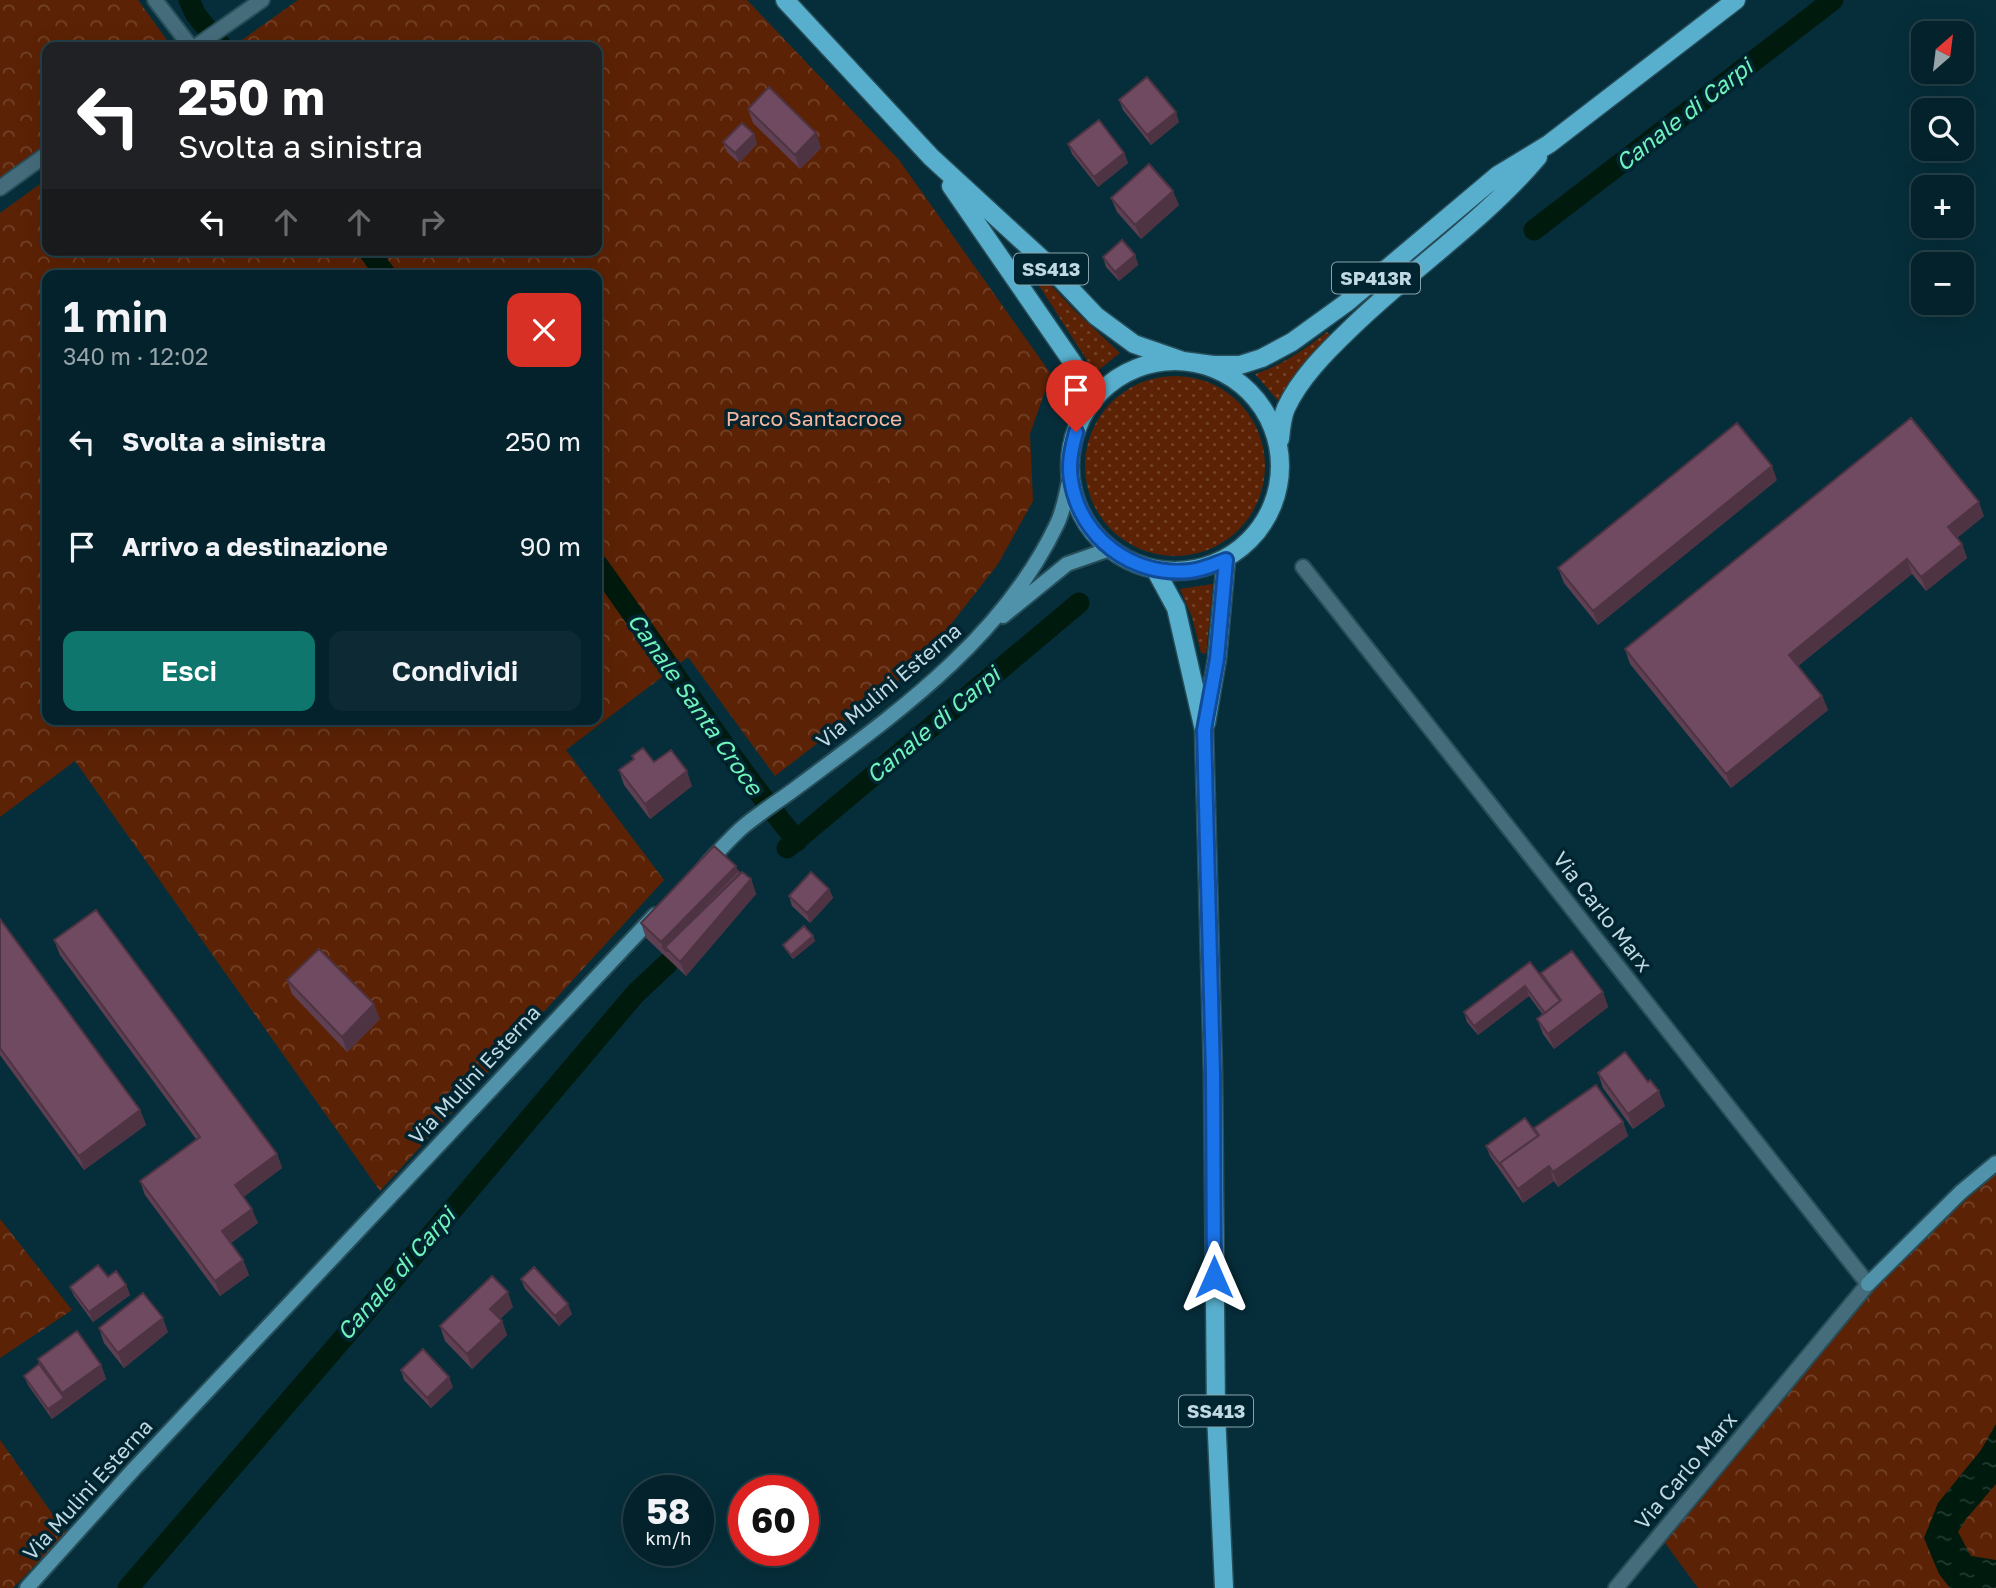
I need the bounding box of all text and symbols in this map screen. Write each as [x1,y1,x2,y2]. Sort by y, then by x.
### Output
north arrow [1911,21,1974,84]
map controls [1911,21,1974,315]
water label: Canale di Carpi [1609,50,1760,176]
text: 250 m [178,67,325,126]
icon: left [63,70,154,161]
button: search [1911,98,1974,161]
text: Svolta a sinistra [178,127,423,165]
button: + [1911,175,1974,238]
icon: left [194,203,232,241]
icon: ahead [267,203,305,241]
icon: ahead [340,203,378,241]
icon: right [413,203,451,241]
button: − [1911,252,1974,315]
road number: SS413 [1014,254,1088,284]
road number: SP413R [1332,262,1420,294]
text: 1 min [63,291,168,341]
button: close [507,293,581,367]
text: 340 m · 12:02 [63,342,208,370]
pin [1046,360,1106,432]
icon: arrive [1057,371,1095,409]
park label: Parco Santacroce [726,405,902,431]
icon: left [63,423,101,461]
text: Svolta a sinistra [122,426,326,457]
text: 250 m [505,426,581,457]
icon: arrive [63,528,101,566]
text: Arrivo a destinazione [122,531,388,562]
text: 90 m [520,531,581,562]
water label: Canale Santa Croce [623,607,770,801]
street label: Via Mulini Esterna [811,617,966,753]
button: Esci [63,631,315,711]
button: Condividi [329,631,581,711]
water label: Canale di Carpi [860,658,1007,788]
street label: Via Carlo Marx [1548,846,1658,977]
street label: Via Mulini Esterna [403,999,546,1149]
water label: Canale di Carpi [330,1199,462,1345]
position arrow [1177,1240,1251,1314]
road number: SS413 [1179,1396,1253,1427]
street label: Via Carlo Marx [1629,1406,1742,1534]
street label: Via Mulini Esterna [17,1413,158,1565]
speed limit sign: 60 [728,1475,819,1566]
text: 58 [647,1490,690,1532]
text: km/h [646,1527,691,1549]

